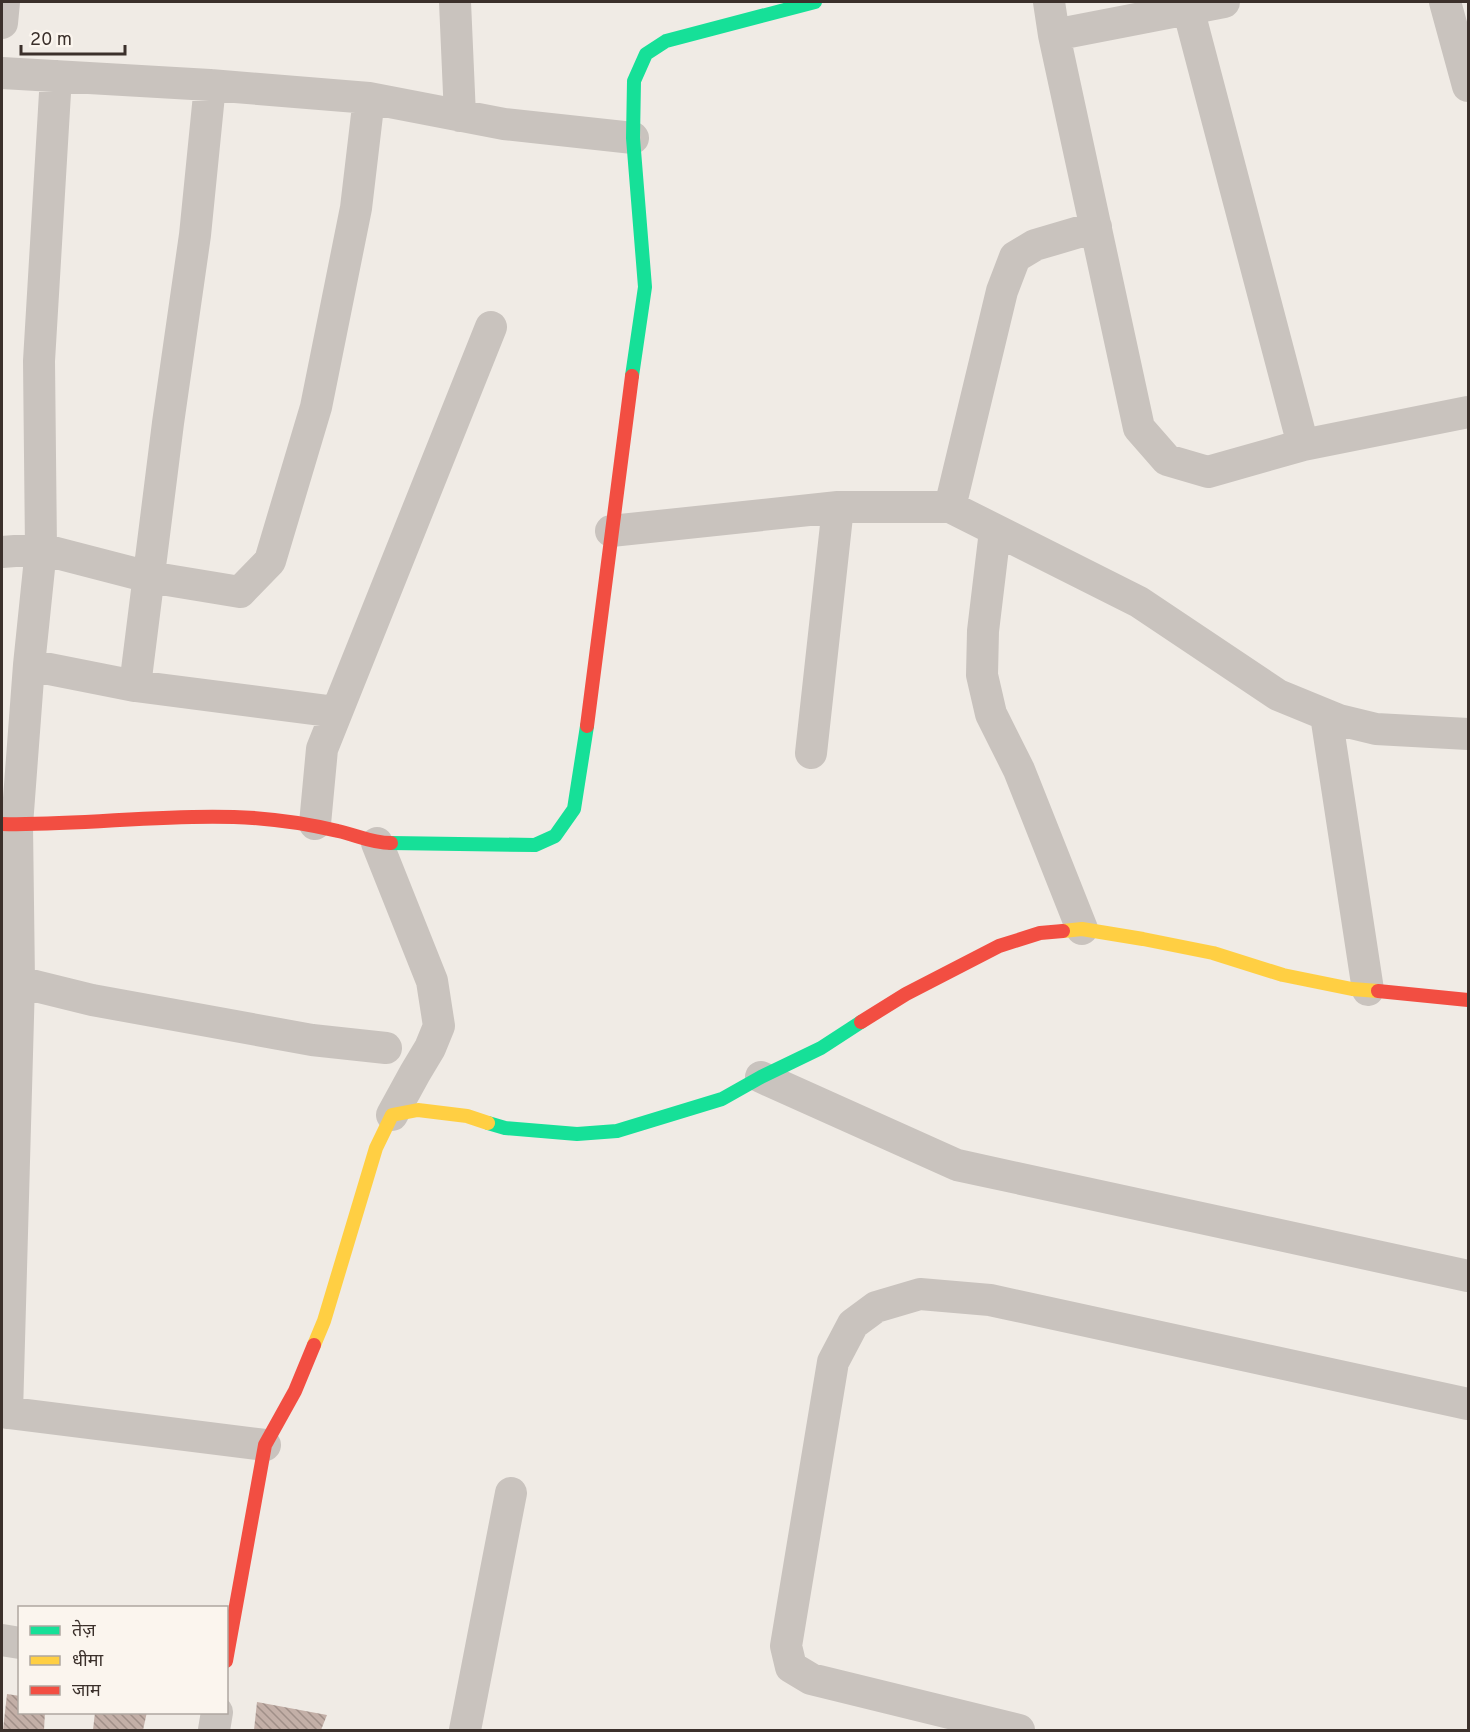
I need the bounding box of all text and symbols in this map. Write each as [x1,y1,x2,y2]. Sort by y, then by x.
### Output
scale bar [21,18,124,56]
text: 20 m [30,29,72,52]
legend [18,1606,228,1714]
text: तेज़ [72,1619,96,1643]
text: धीमा [72,1650,103,1673]
text: जाम [72,1680,102,1703]

